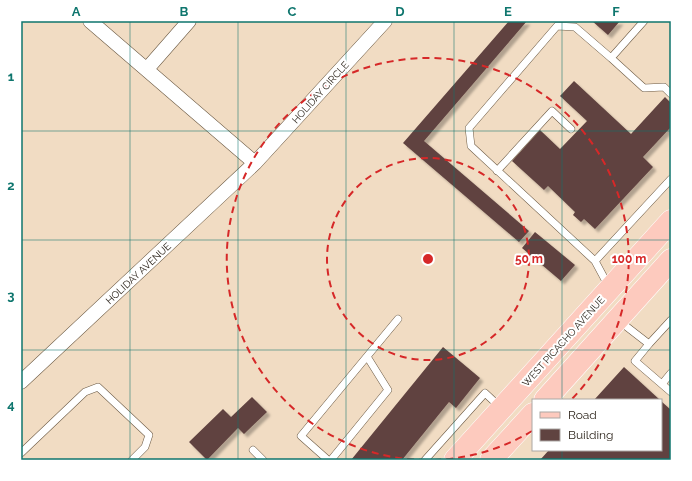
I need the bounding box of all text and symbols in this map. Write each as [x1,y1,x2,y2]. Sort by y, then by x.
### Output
text: A [72,4,81,19]
text: B [180,4,189,19]
text: C [288,4,297,19]
text: D [395,4,405,19]
text: E [504,4,512,19]
text: F [612,4,620,19]
street label: HOLIDAY CIRCLE [290,59,351,126]
text: 1 [8,69,15,84]
text: 2 [7,178,15,193]
street label: HOLIDAY AVENUE [104,240,173,306]
centre of rings [421,252,435,266]
text: 50 m [515,252,543,266]
text: 100 m [612,252,646,266]
text: 3 [7,288,15,303]
street label: WEST PICACHO AVENUE [520,294,607,389]
text: 4 [7,397,15,412]
legend [532,399,662,451]
text: Road [568,408,597,422]
text: Building [568,428,614,442]

